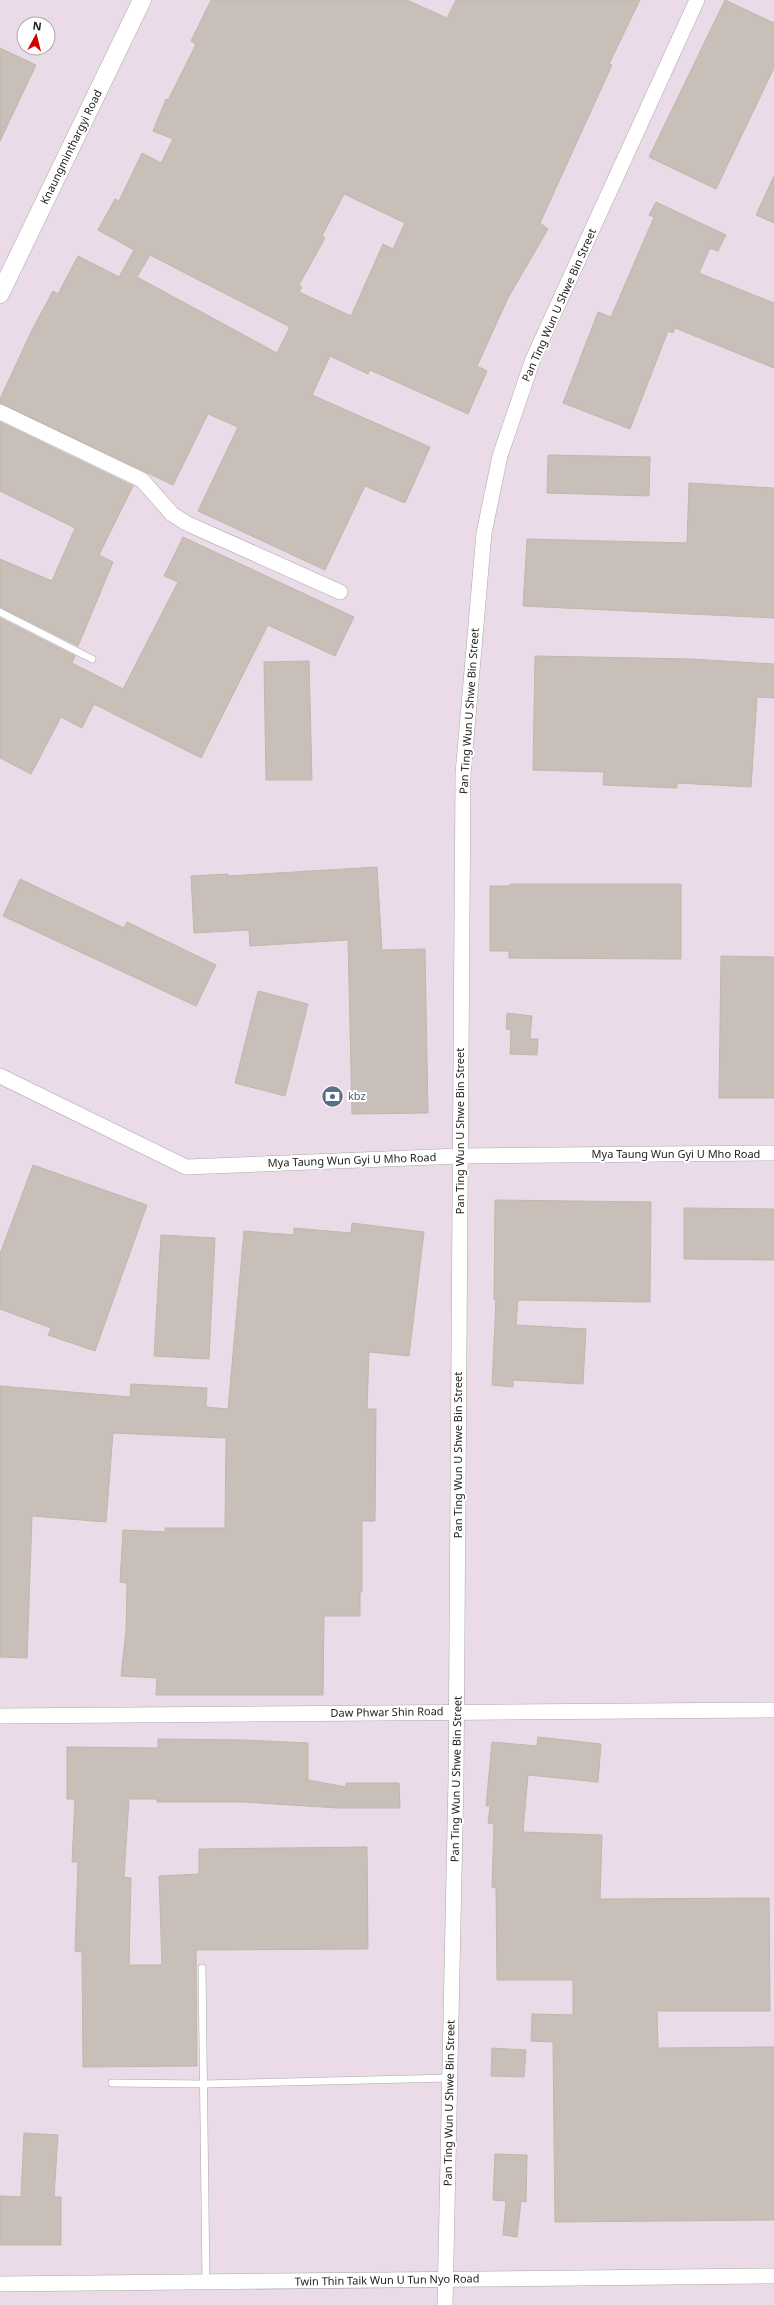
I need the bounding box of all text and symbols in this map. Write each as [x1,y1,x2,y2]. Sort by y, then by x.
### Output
north arrow [16,16,56,56]
text: N [32,18,43,34]
street label: Knaungminthargyi Road [36,87,105,207]
street label: Pan Ting Wun U Shwe Bin Street [518,226,599,384]
street label: Pan Ting Wun U Shwe Bin Street [455,627,482,794]
street label: Pan Ting Wun U Shwe Bin Street [452,1048,467,1214]
bank icon: kbz [319,1083,345,1109]
place label: kbz [348,1088,366,1103]
street label: Mya Taung Wun Gyi U Mho Road [592,1146,760,1161]
street label: Mya Taung Wun Gyi U Mho Road [267,1149,437,1170]
street label: Pan Ting Wun U Shwe Bin Street [450,1372,465,1538]
street label: Pan Ting Wun U Shwe Bin Street [447,1696,464,1862]
street label: Daw Phwar Shin Road [330,1703,444,1720]
street label: Pan Ting Wun U Shwe Bin Street [440,2020,457,2186]
street label: Twin Thin Taik Wun U Tun Nyo Road [294,2270,480,2289]

